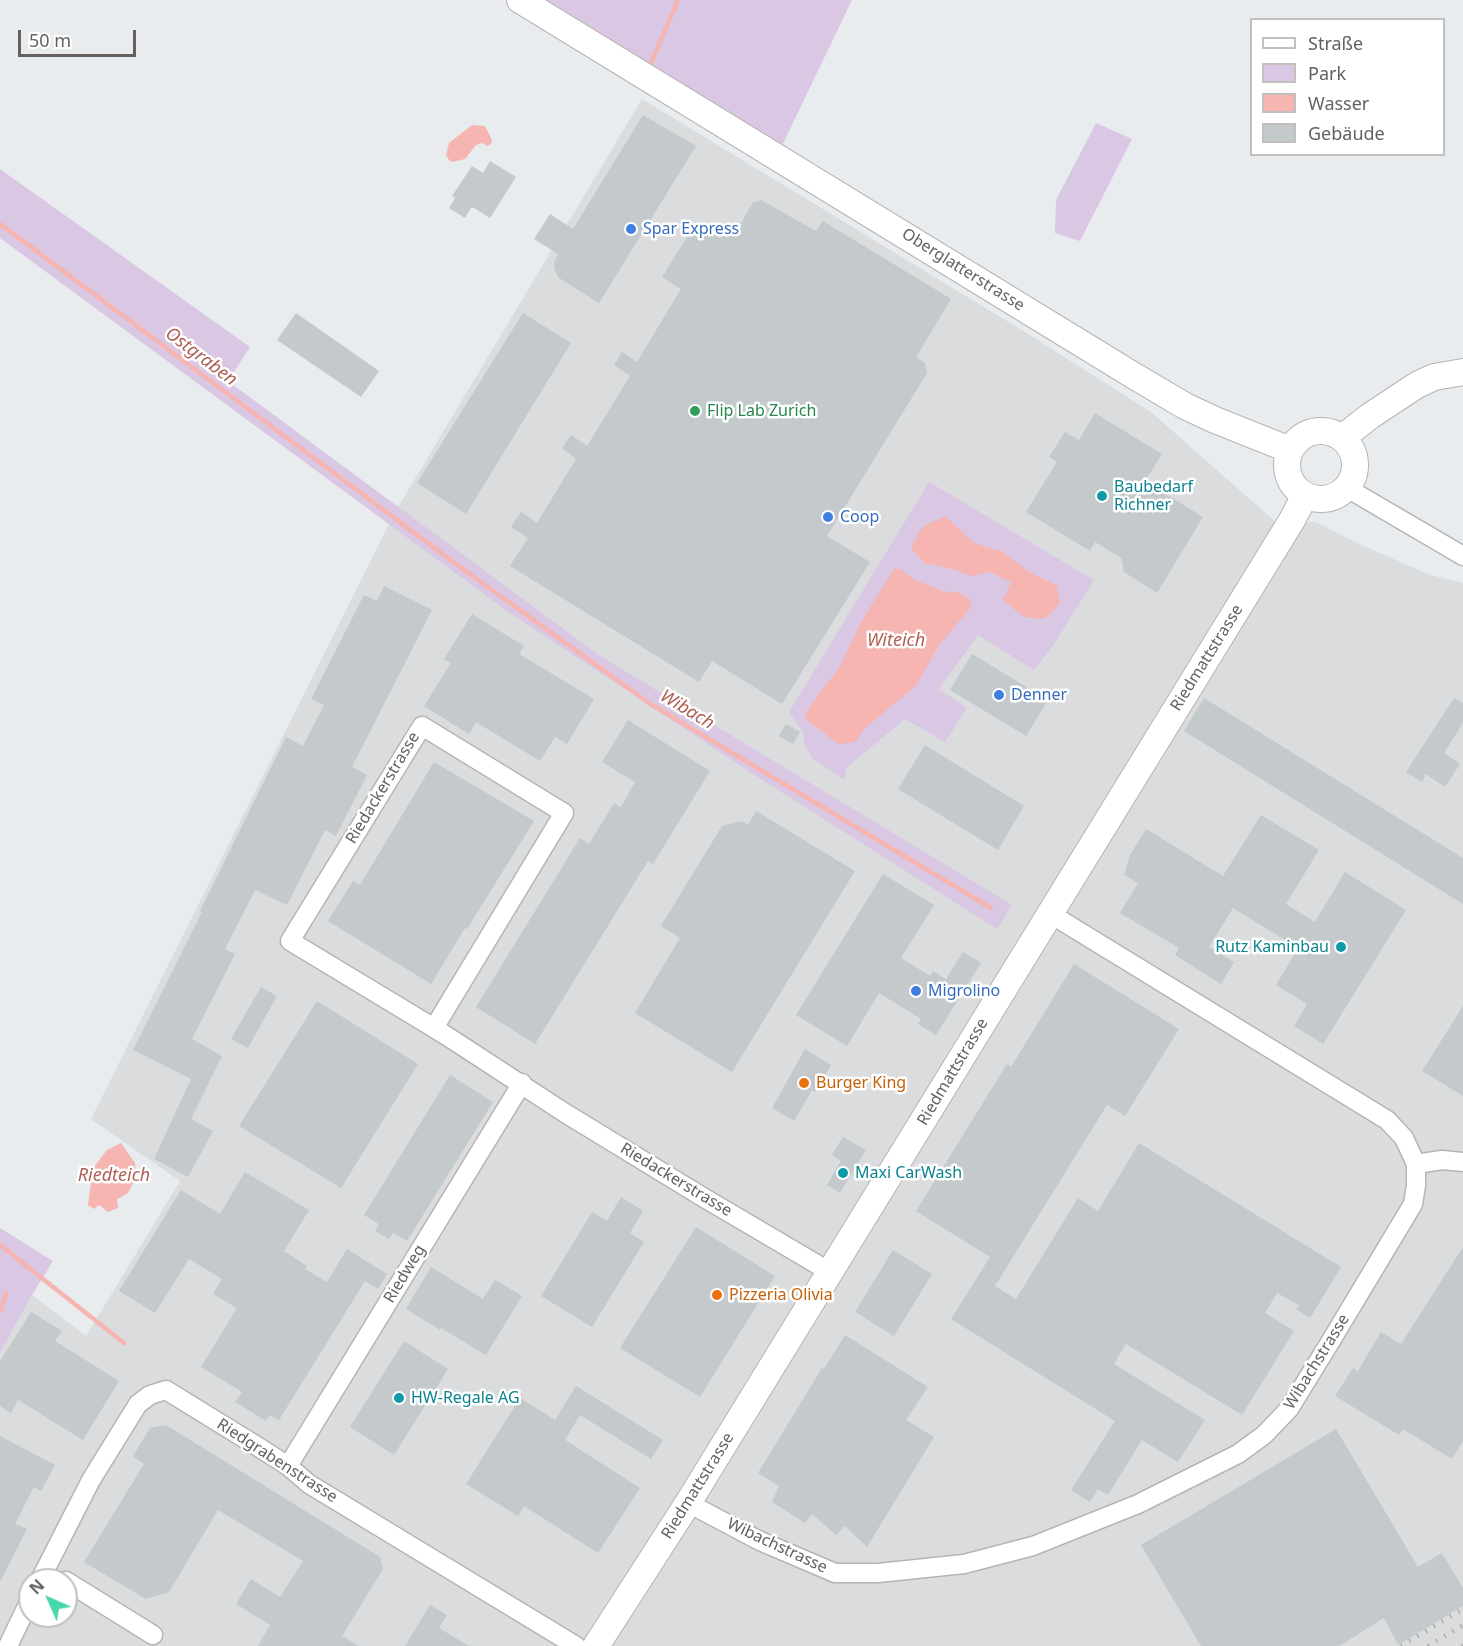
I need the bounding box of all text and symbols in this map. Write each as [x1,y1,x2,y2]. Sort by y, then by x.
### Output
scale bar [21,18,140,56]
legend [1250,18,1445,156]
text: 50 m [29,28,71,52]
text: Straße [1308,31,1363,55]
text: Park [1308,61,1346,85]
text: Wasser [1308,91,1369,115]
text: Gebäude [1308,121,1385,145]
place label: Spar Express [643,219,739,239]
marker: Spar Express [624,222,638,236]
street label: Oberglatterstrasse [898,225,1028,315]
water label: Ostgraben [161,323,241,391]
place label: Flip Lab Zurich [707,401,816,421]
marker: Flip Lab Zurich [688,404,702,418]
place label: Baubedarf Richner [1114,477,1193,515]
marker: Baubedarf Richner [1095,489,1109,503]
place label: Coop [840,507,879,527]
marker: Coop [821,510,835,524]
street label: Riedmattstrasse [1167,601,1247,715]
water label: Witeich [867,630,925,652]
water label: Wibach [656,685,718,735]
place label: Denner [1011,685,1067,705]
marker: Denner [992,688,1006,702]
street label: Riedackerstrasse [342,729,424,847]
place label: Rutz Kaminbau [1215,937,1329,957]
marker: Rutz Kaminbau [1334,940,1348,954]
place label: Migrolino [928,981,1000,1001]
marker: Migrolino [909,984,923,998]
street label: Riedmattstrasse [913,1015,993,1129]
place label: Burger King [816,1073,906,1093]
marker: Burger King [797,1076,811,1090]
street label: Riedackerstrasse [617,1139,735,1221]
place label: Maxi CarWash [855,1163,962,1183]
water label: Riedteich [78,1165,150,1187]
marker: Maxi CarWash [836,1166,850,1180]
street label: Riedweg [380,1241,430,1307]
place label: Pizzeria Olivia [729,1285,833,1305]
marker: Pizzeria Olivia [710,1288,724,1302]
street label: Wibachstrasse [1280,1311,1354,1413]
place label: HW-Regale AG [411,1388,520,1408]
marker: HW-Regale AG [392,1391,406,1405]
street label: Riedgrabenstrasse [213,1415,341,1507]
street label: Riedmattstrasse [658,1429,738,1543]
street label: Wibachstrasse [724,1514,830,1578]
north arrow [18,1568,78,1628]
text: N [24,1574,49,1599]

